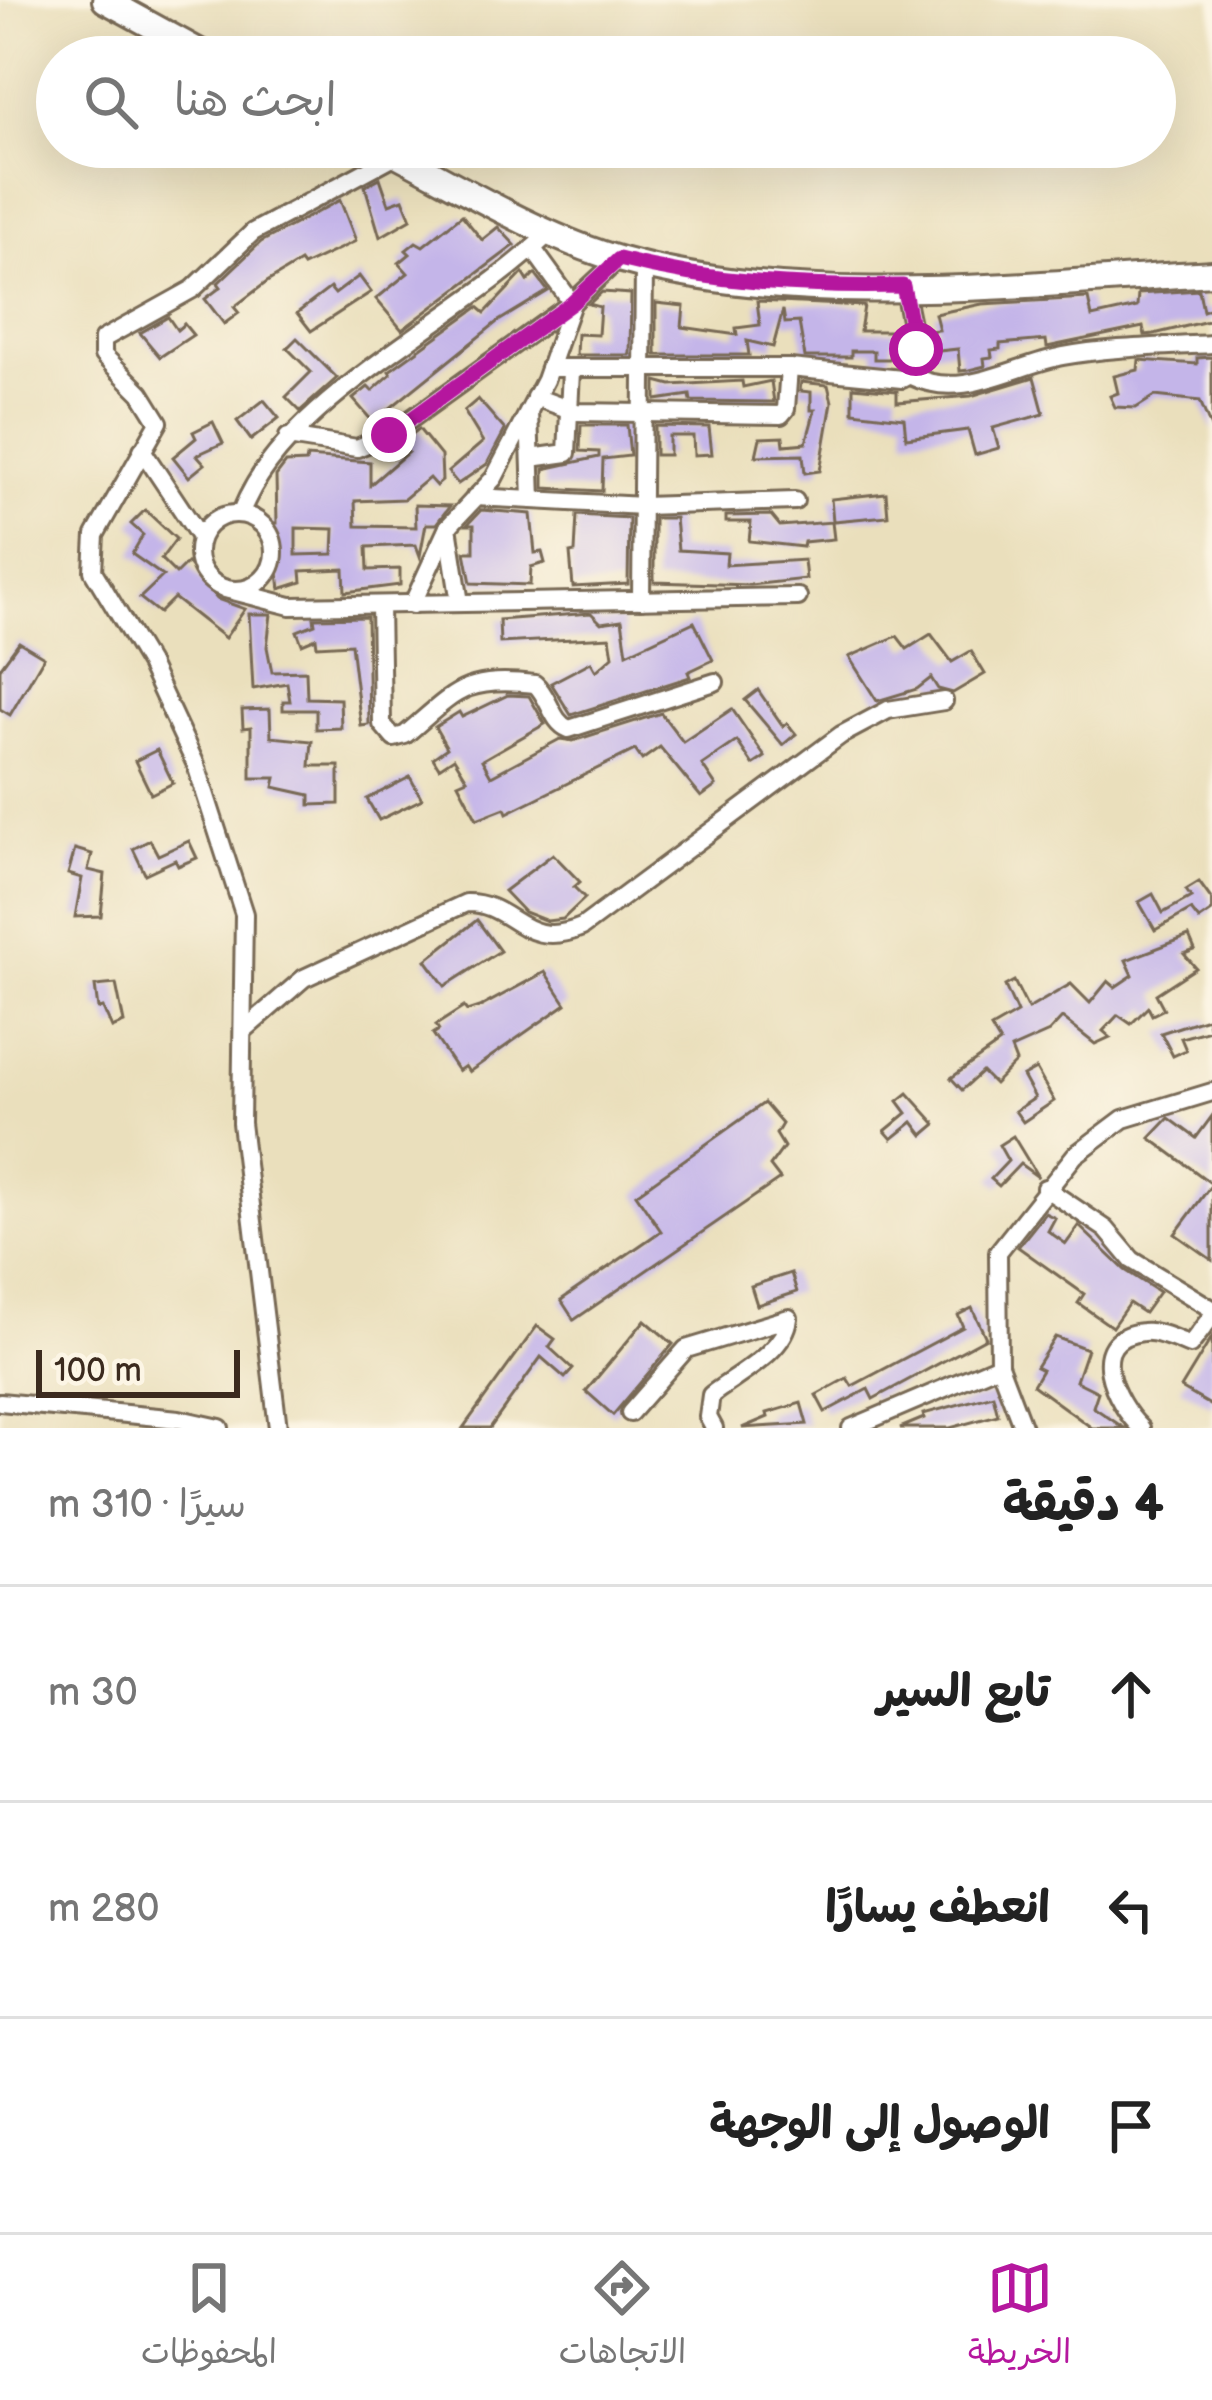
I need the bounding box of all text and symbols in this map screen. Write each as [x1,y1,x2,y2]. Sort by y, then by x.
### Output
search box [36,36,1176,168]
icon: search [78,69,144,135]
text: ابحث هنا [174,74,337,129]
route start [889,322,943,376]
route end [362,408,416,462]
scale bar [36,1344,240,1397]
text: 100 m [54,1351,142,1391]
text: 4 دقيقة [1003,1474,1164,1535]
text: سيرًا · 310 m [48,1482,246,1529]
icon: ahead [1098,1661,1164,1727]
text: تابع السير [877,1665,1050,1720]
text: 30 m [48,1670,138,1717]
icon: left [1098,1877,1164,1943]
text: انعطف يسارًا [825,1881,1050,1936]
text: 280 m [48,1886,159,1933]
icon: arrive [1098,2093,1164,2159]
text: الوصول إلى الوجهة [709,2097,1050,2152]
tab: المحفوظات [141,2255,277,2381]
tab: الاتجاهات [559,2255,686,2381]
tab: الخريطة [968,2255,1071,2381]

